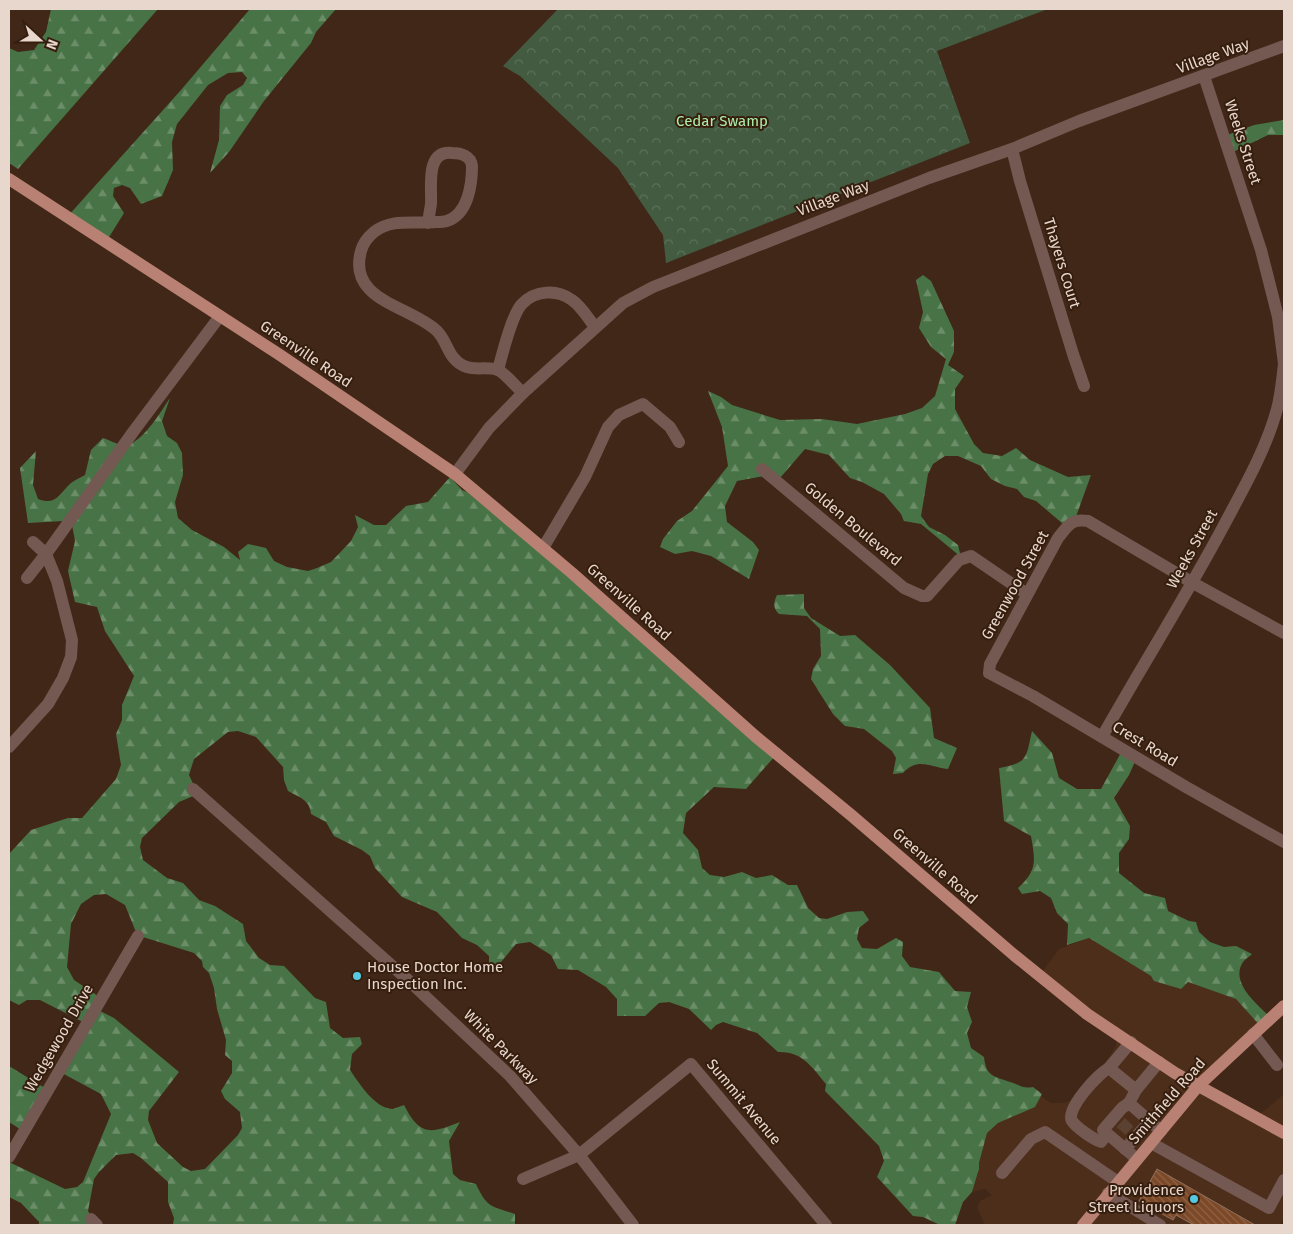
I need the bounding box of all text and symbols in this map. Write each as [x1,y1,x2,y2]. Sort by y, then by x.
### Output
north arrow [15,15,65,65]
street label: Village Way [1174,34,1252,77]
text: N [42,37,61,52]
street label: Weeks Street [1221,97,1265,187]
park label: Cedar Swamp [676,112,768,130]
street label: Village Way [794,176,872,220]
street label: Thayers Court [1040,216,1084,311]
street label: Greenville Road [257,317,355,391]
street label: Golden Boulevard [801,478,905,570]
street label: Weeks Street [1163,506,1221,592]
street label: Greenwood Street [978,527,1053,643]
street label: Greenville Road [583,560,675,644]
street label: Crest Road [1109,718,1181,770]
street label: Greenville Road [889,824,981,908]
place label: House Doctor Home Inspection Inc. [367,958,503,993]
marker: House Doctor Home Inspection Inc. [351,970,363,982]
street label: Wedgewood Drive [21,981,97,1095]
street label: White Parkway [460,1006,543,1089]
street label: Smithfield Road [1125,1054,1209,1148]
street label: Summit Avenue [703,1056,785,1148]
place label: Providence Street Liquors [1089,1181,1184,1216]
marker: Providence Street Liquors [1188,1193,1200,1205]

